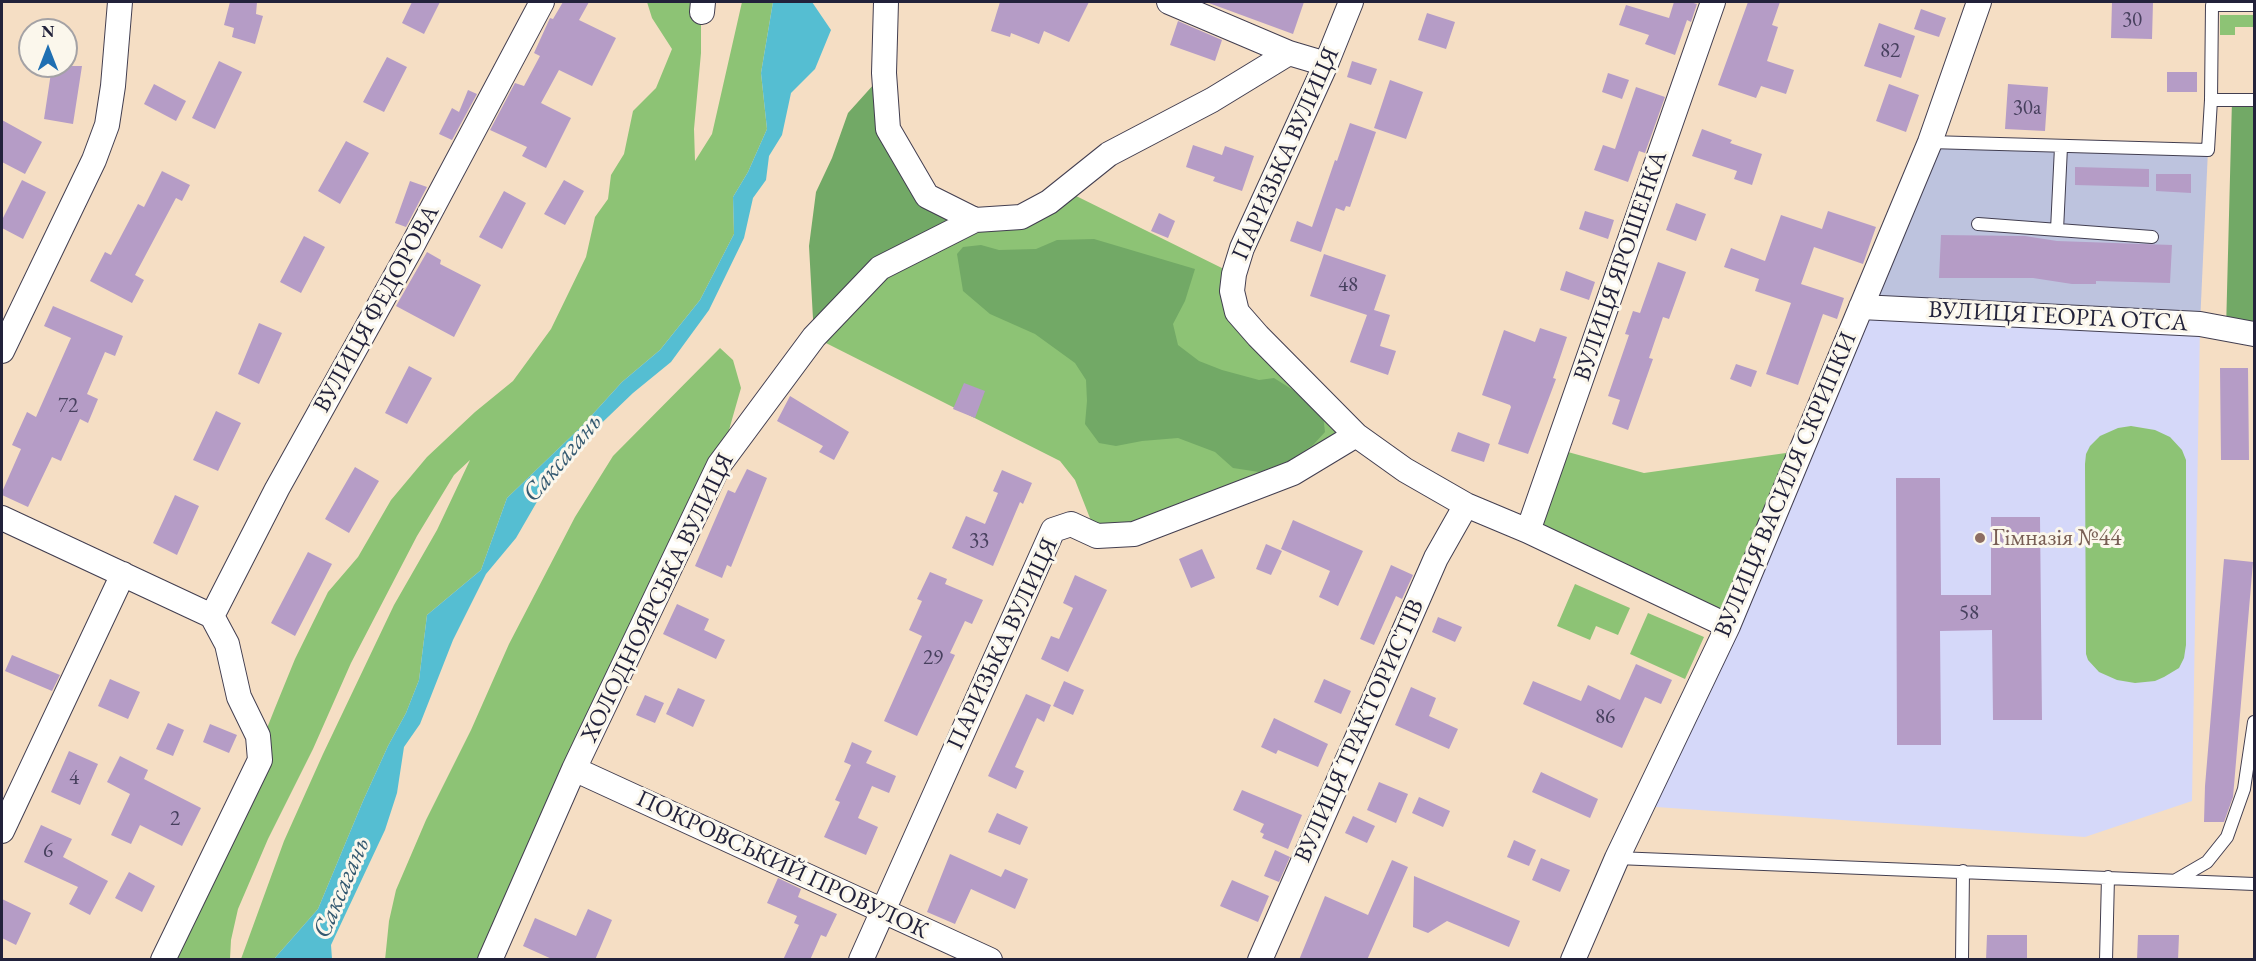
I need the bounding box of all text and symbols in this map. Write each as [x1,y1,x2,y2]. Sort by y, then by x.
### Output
house number: 30 [2122,7,2142,33]
north arrow [18,18,78,78]
text: N [42,21,54,42]
house number: 82 [1880,38,1900,64]
street label: ПАРИЗЬКА ВУЛИЦЯ [1226,43,1346,265]
house number: 30а [2013,95,2041,121]
street label: ВУЛИЦЯ ЯРОШЕНКА [1568,147,1674,385]
street label: ВУЛИЦЯ ФЕДОРОВА [308,200,446,418]
house number: 48 [1338,272,1358,298]
street label: ВУЛИЦЯ ГЕОРГА ОТСА [1928,296,2188,338]
street label: ВУЛИЦЯ ВАСИЛЯ СКРИПКИ [1709,328,1863,642]
house number: 72 [58,393,78,419]
water label: Саксагань [517,407,609,509]
street label: ХОЛОДНОЯРСЬКА ВУЛИЦЯ [575,449,741,747]
place label: Гімназія №44 [1992,524,2122,552]
house number: 33 [969,528,989,554]
marker: Гімназія №44 [1973,531,1987,545]
street label: ПАРИЗЬКА ВУЛИЦЯ [941,534,1065,754]
street label: ВУЛИЦЯ ТРАКТОРИСТІВ [1289,595,1431,867]
house number: 58 [1959,600,1979,626]
house number: 29 [923,645,943,671]
house number: 86 [1595,704,1615,730]
house number: 4 [69,765,79,791]
street label: ПОКРОВСЬКИЙ ПРОВУЛОК [631,785,933,945]
house number: 2 [170,806,180,832]
water label: Саксагань [307,833,377,943]
house number: 6 [43,838,53,864]

